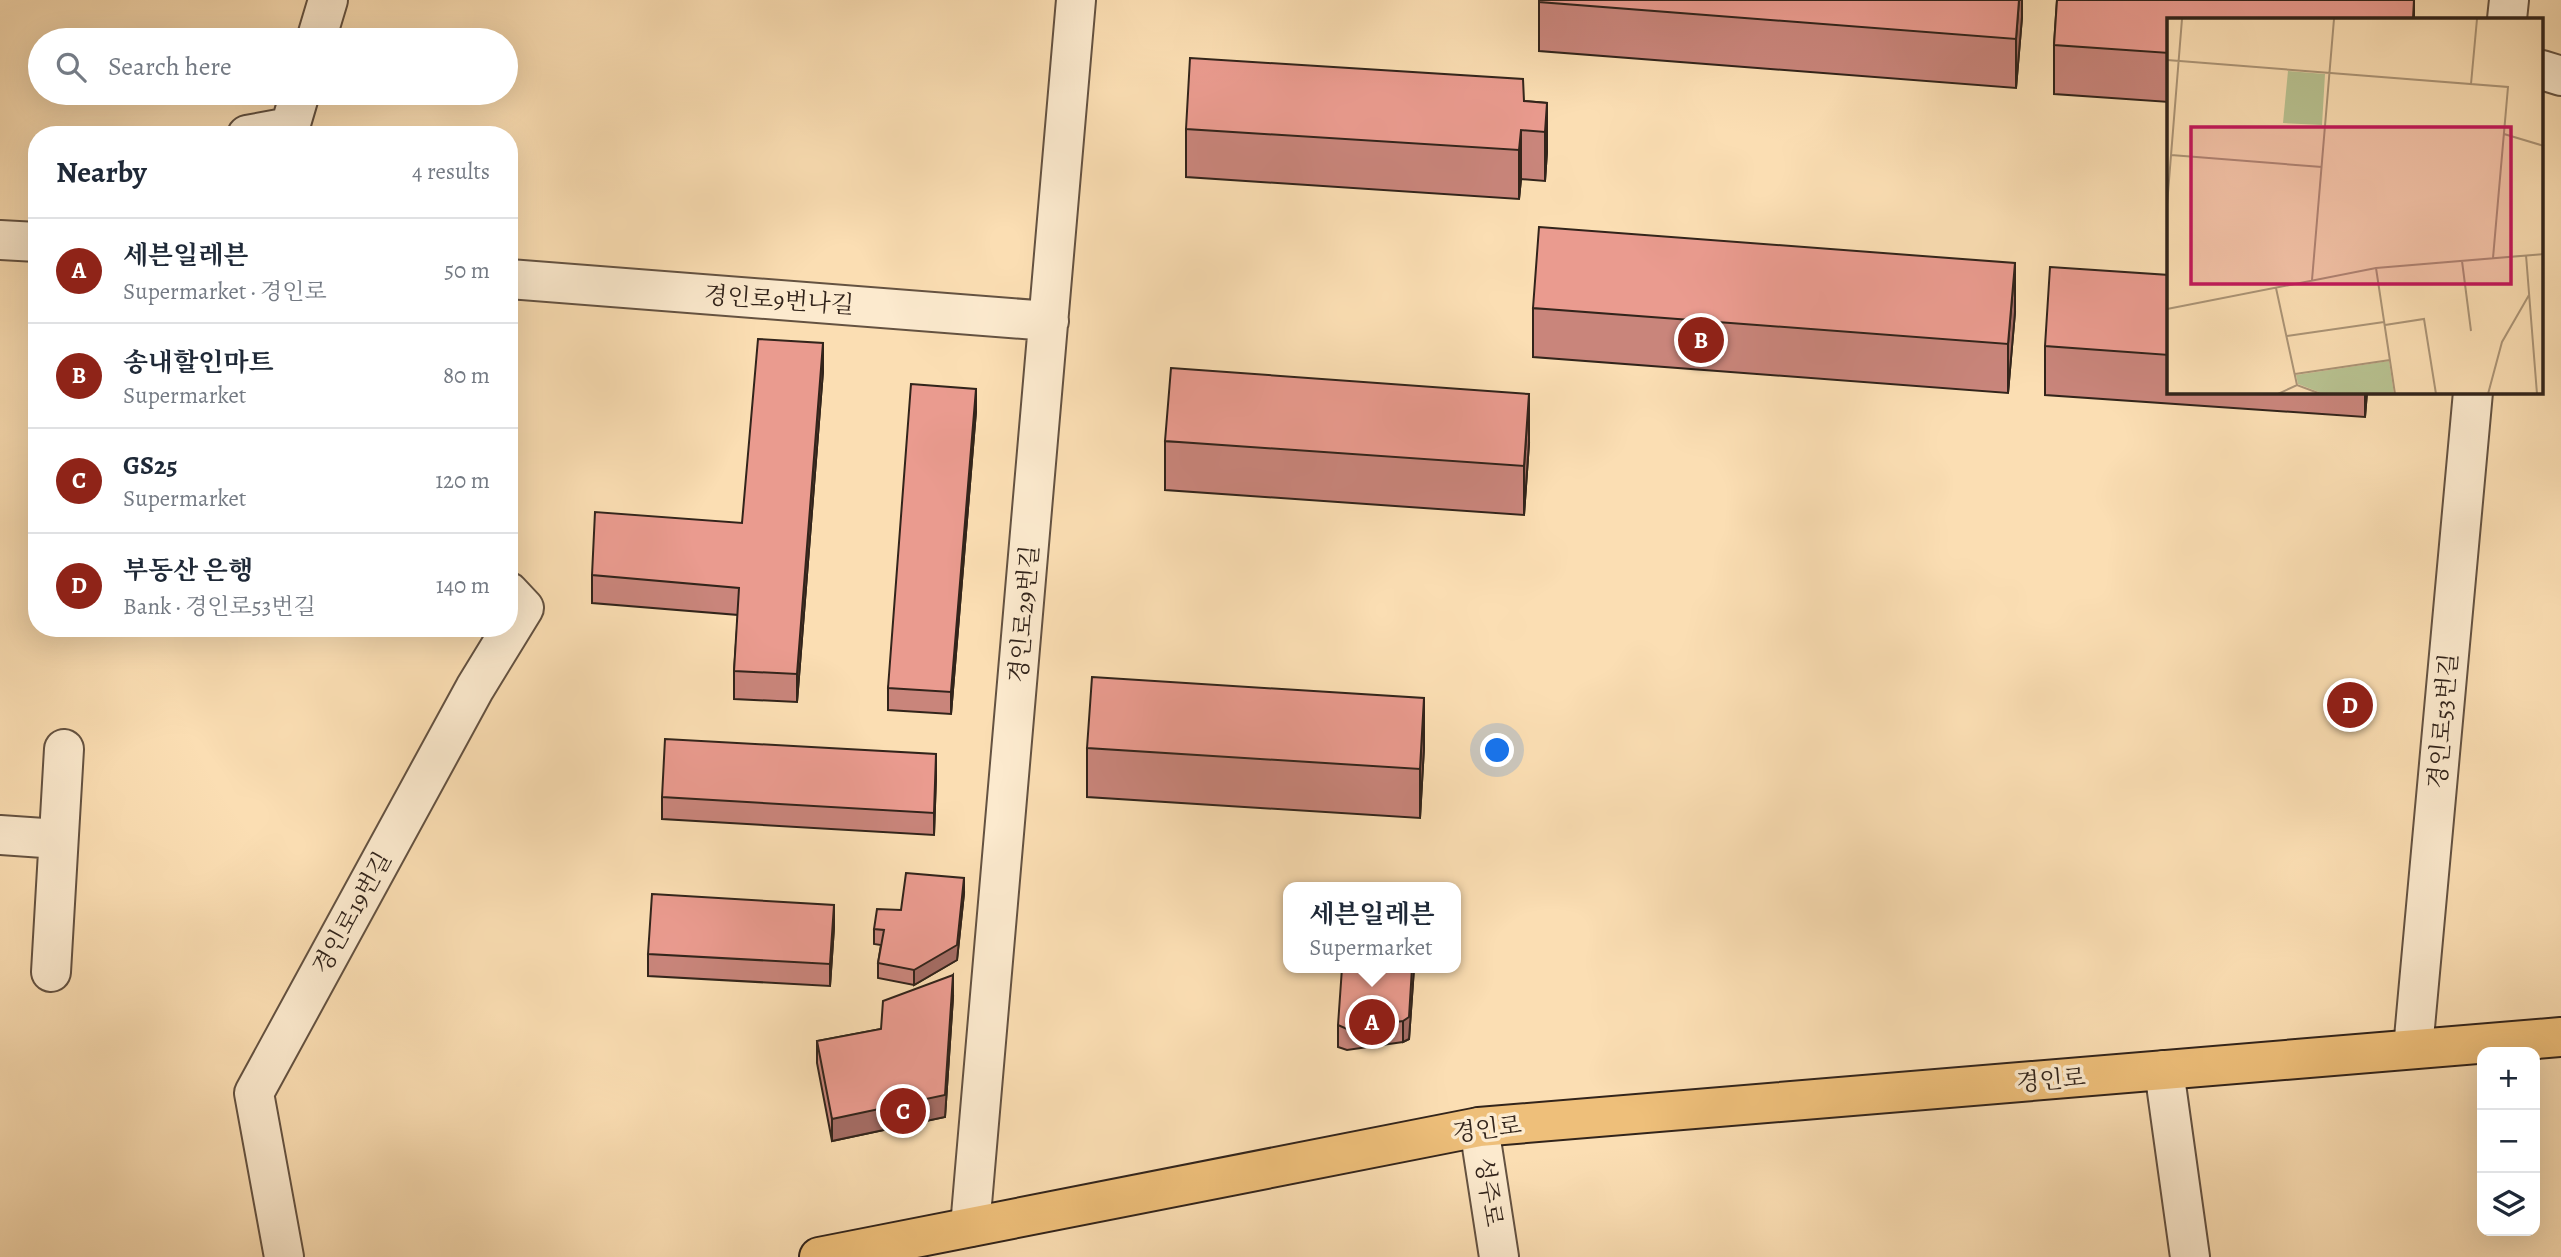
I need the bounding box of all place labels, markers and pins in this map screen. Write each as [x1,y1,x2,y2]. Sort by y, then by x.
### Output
pin: B [1678,314,1724,366]
pin: D [2327,679,2373,731]
pin: A [1349,996,1395,1048]
pin: C [880,1085,926,1137]

